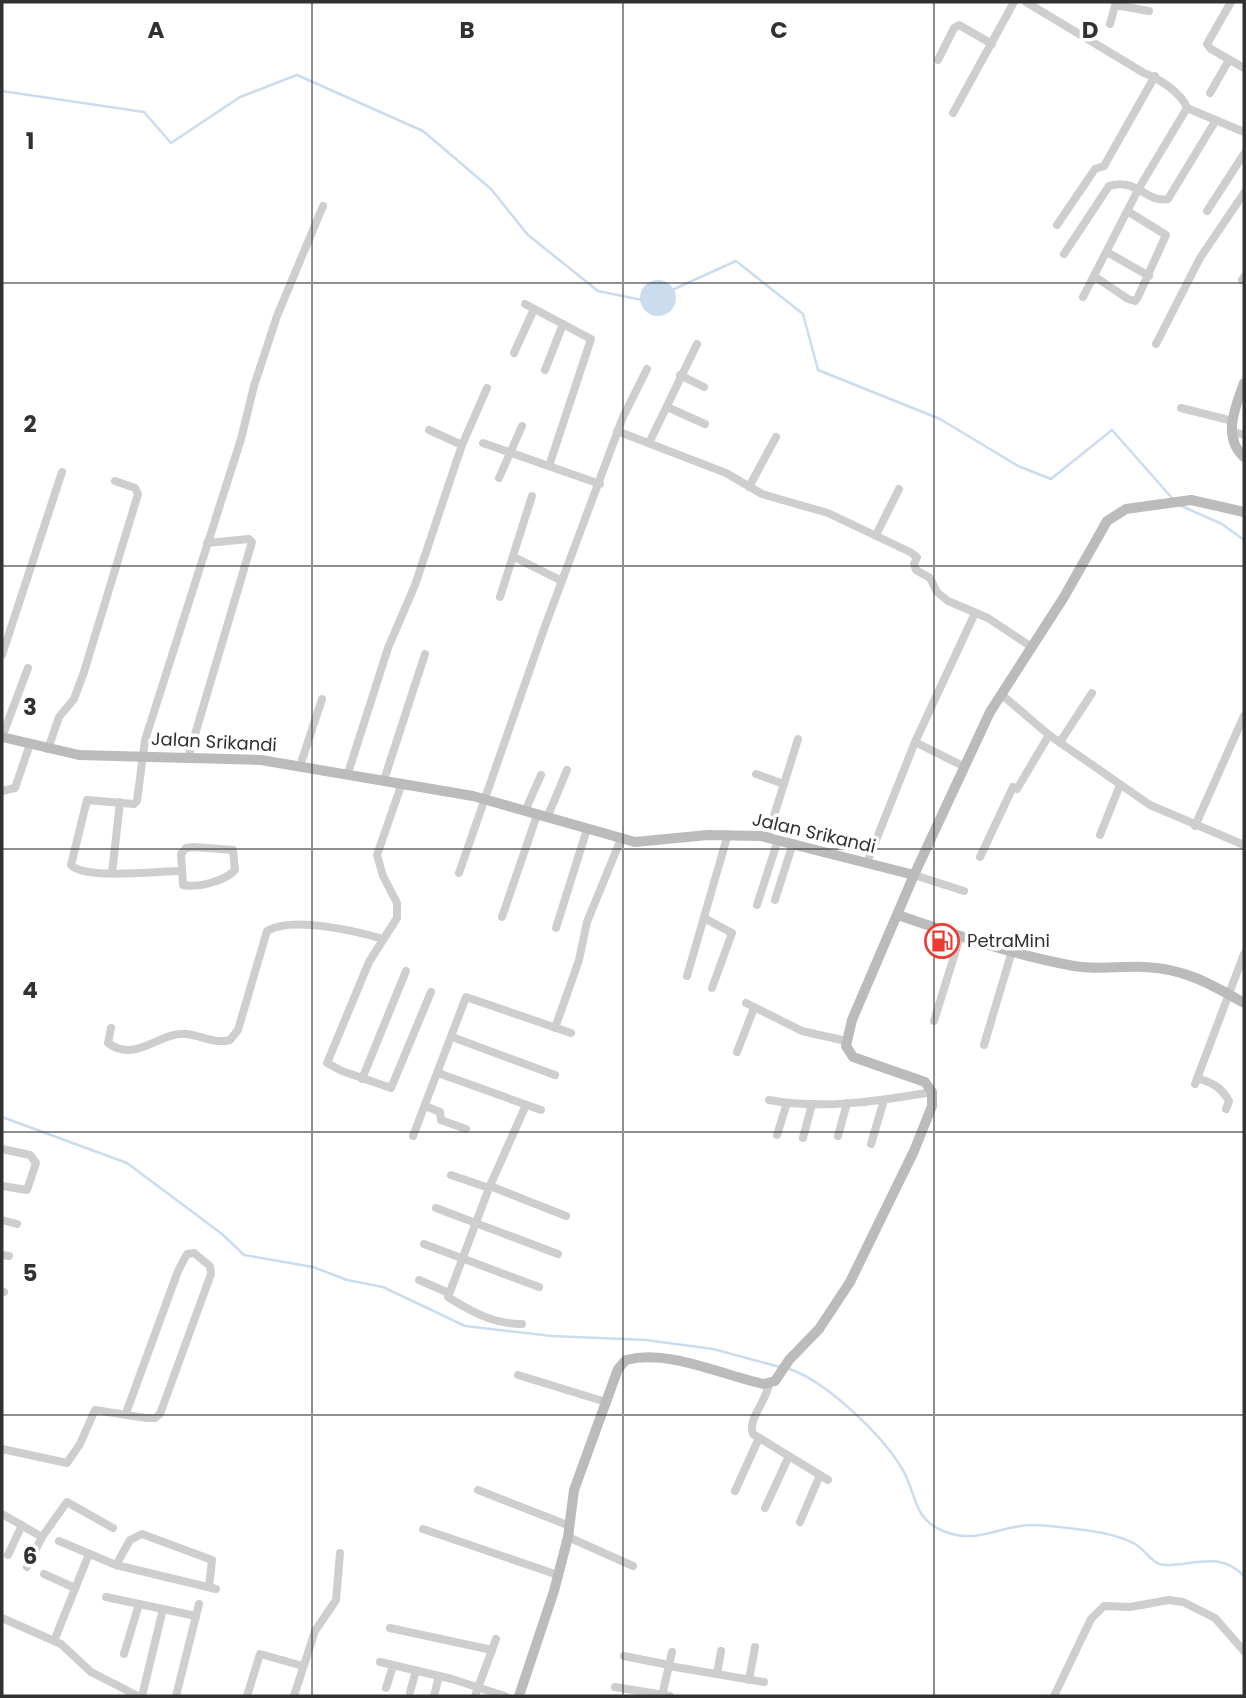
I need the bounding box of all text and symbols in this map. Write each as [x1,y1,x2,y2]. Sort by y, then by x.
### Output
text: A [148,14,165,46]
text: B [459,14,475,46]
text: C [770,14,788,46]
text: D [1082,14,1098,46]
text: 1 [26,125,34,157]
text: 2 [23,408,37,440]
text: 3 [23,691,37,723]
street label: Jalan Srikandi [151,726,278,757]
street label: Jalan Srikandi [750,806,878,859]
fuel station icon: PetraMini [923,922,961,960]
place label: PetraMini [967,928,1050,953]
text: 4 [22,974,38,1006]
text: 5 [23,1257,37,1289]
text: 6 [23,1540,37,1572]

